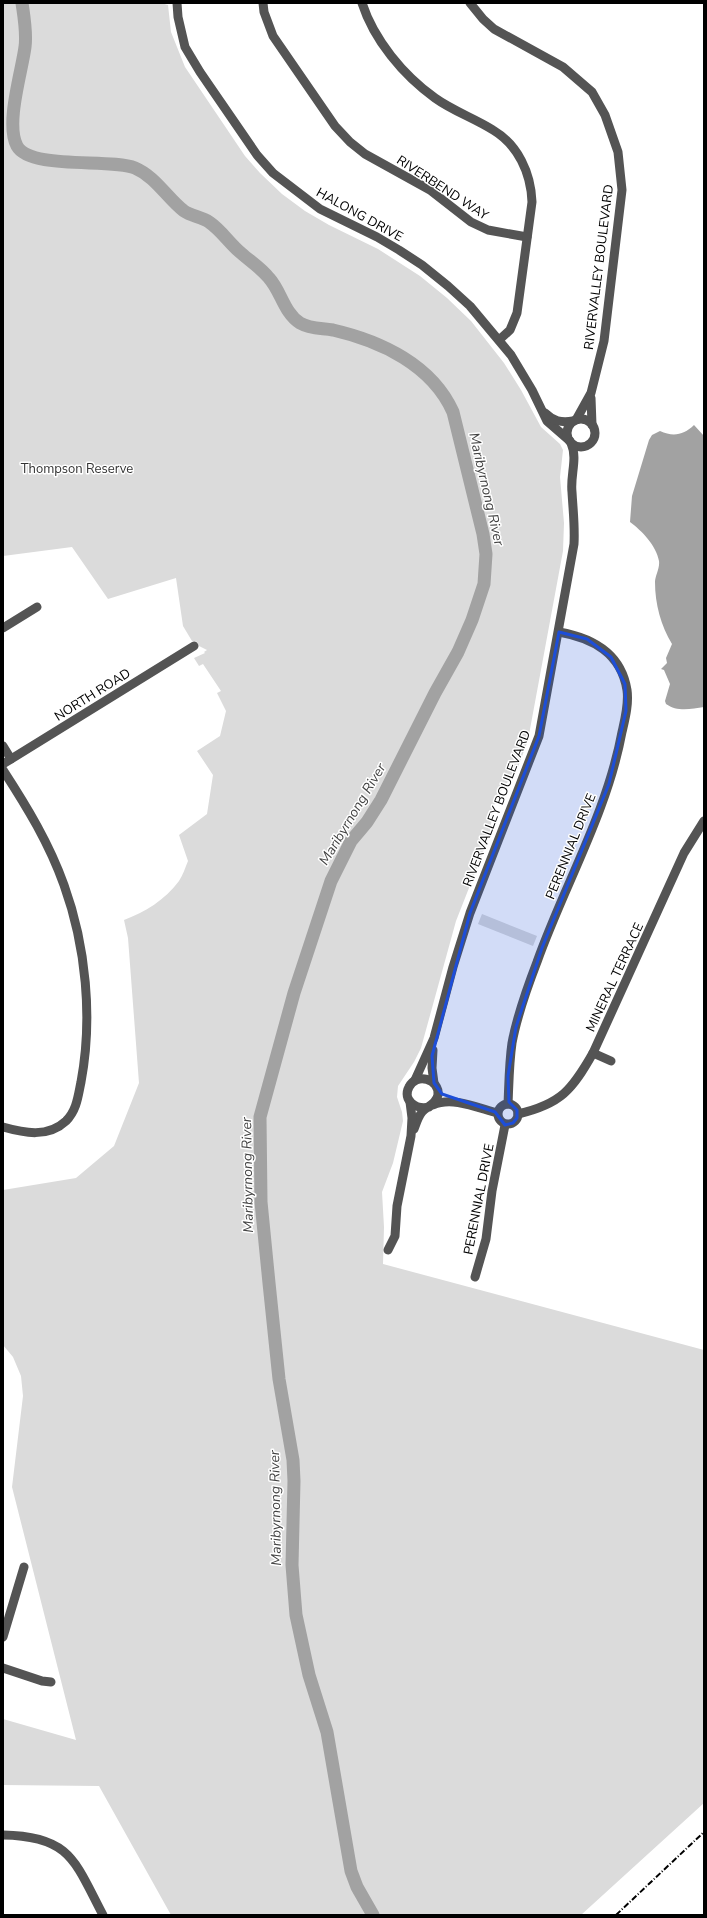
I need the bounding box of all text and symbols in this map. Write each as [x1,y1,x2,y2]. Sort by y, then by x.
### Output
street label: RIVERBEND WAY [393,151,492,224]
street label: RIVERVALLEY BOULEVARD [580,183,618,351]
street label: HALONG DRIVE [313,184,406,246]
water label: Maribyrnong River [464,431,509,549]
park label: Thompson Reserve [21,460,133,478]
street label: NORTH ROAD [51,664,134,725]
street label: RIVERVALLEY BOULEVARD [459,727,535,889]
water label: Maribyrnong River [315,759,391,869]
street label: PERENNIAL DRIVE [541,791,600,902]
street label: MINERAL TERRACE [582,920,648,1035]
water label: Maribyrnong River [237,1116,258,1233]
street label: PERENNIAL DRIVE [459,1142,499,1256]
water label: Maribyrnong River [265,1449,286,1566]

